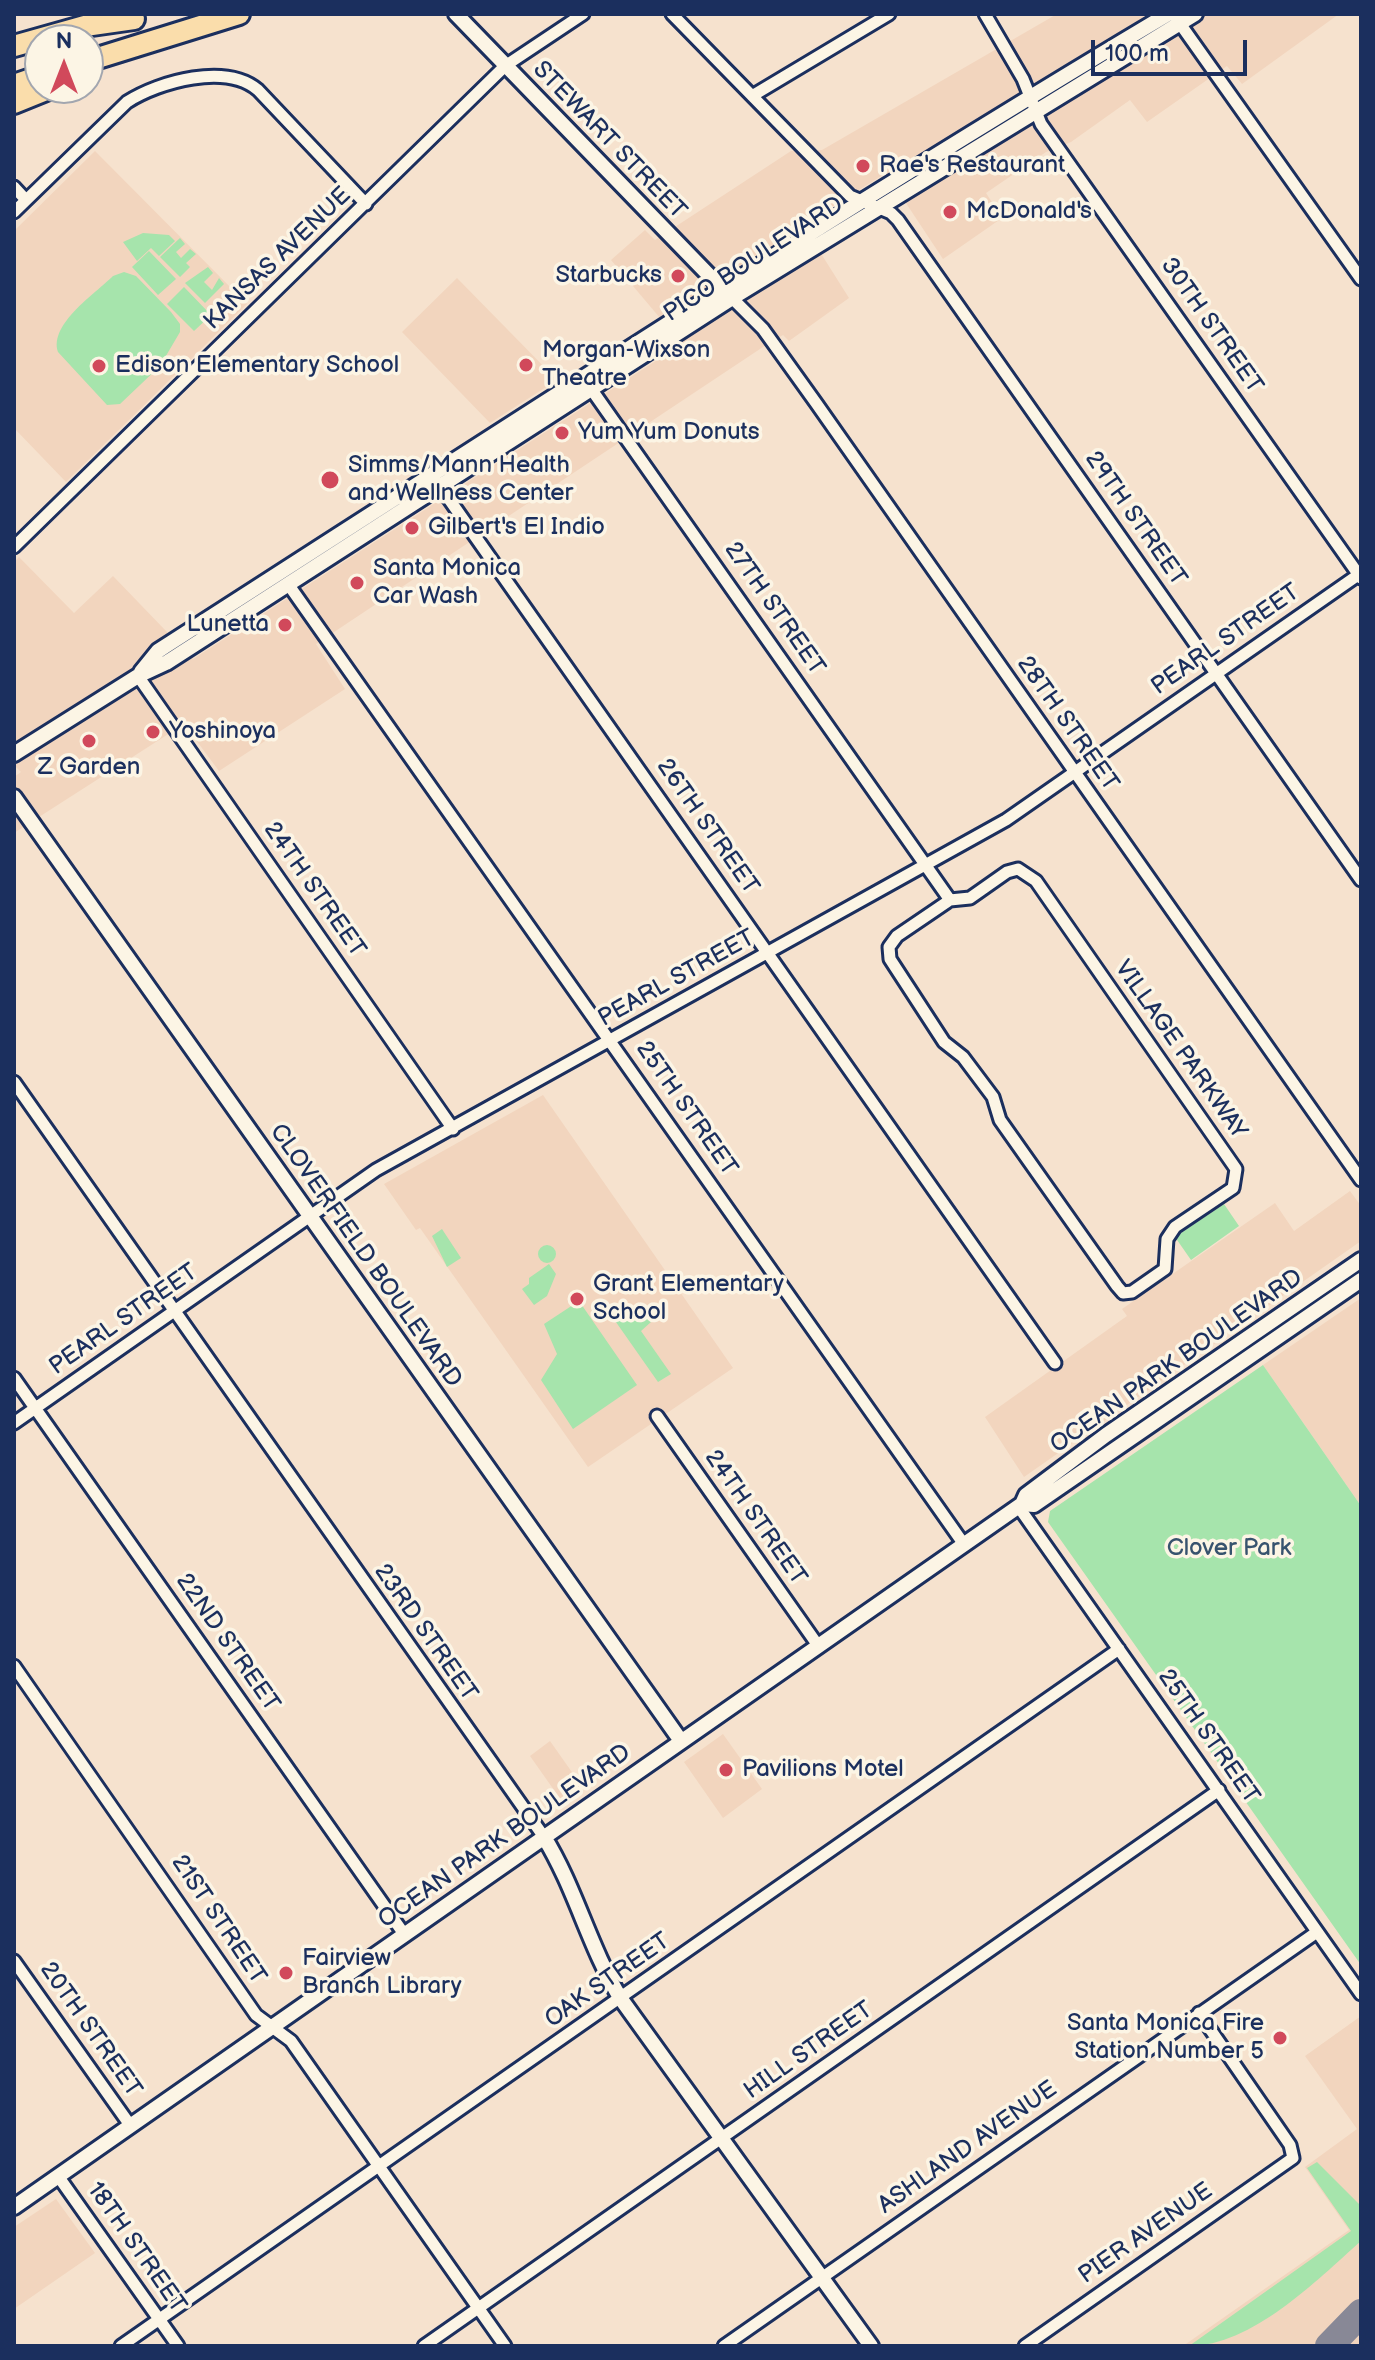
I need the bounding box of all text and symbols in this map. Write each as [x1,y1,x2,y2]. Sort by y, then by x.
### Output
north arrow [24,24,104,104]
scale bar [1095,24,1251,74]
text: N [56,28,72,55]
text: 100 m [1105,39,1169,68]
street label: STEWART STREET [526,56,692,226]
place label: Rae's Restaurant [879,152,1065,180]
marker: Rae's Restaurant [854,157,872,175]
street label: KANSAS AVENUE [199,182,357,336]
street label: PICO BOULEVARD [659,191,849,329]
place label: McDonald's [966,198,1092,226]
marker: McDonald's [941,203,959,221]
street label: 30TH STREET [1154,253,1268,399]
place label: Starbucks [556,262,662,290]
marker: Starbucks [669,267,687,285]
place label: Morgan-Wixson Theatre [542,337,710,393]
place label: Edison Elementary School [115,352,399,380]
marker: Morgan-Wixson Theatre [517,356,535,374]
marker: Edison Elementary School [90,357,108,375]
place label: Yum Yum Donuts [578,419,760,447]
marker: Yum Yum Donuts [553,424,571,442]
street label: 29TH STREET [1078,446,1192,592]
place label: Simms/Mann Health and Wellness Center [348,452,573,508]
marker: Simms/Mann Health and Wellness Center [319,469,341,491]
place label: Gilbert's El Indio [428,514,605,542]
marker: Gilbert's El Indio [403,519,421,537]
street label: 27TH STREET [717,537,831,681]
place label: Santa Monica Car Wash [373,555,521,611]
marker: Santa Monica Car Wash [348,574,366,592]
street label: PEARL STREET [1146,578,1306,702]
place label: Lunetta [186,611,269,639]
marker: Lunetta [276,616,294,634]
street label: 28TH STREET [1010,651,1124,797]
place label: Yoshinoya [169,718,276,746]
marker: Yoshinoya [144,723,162,741]
marker: Z Garden [80,732,98,750]
place label: Z Garden [38,754,140,782]
street label: 26TH STREET [650,754,764,900]
street label: 24TH STREET [257,817,371,963]
street label: PEARL STREET [594,924,760,1034]
street label: VILLAGE PARKWAY [1108,955,1252,1145]
street label: 25TH STREET [629,1036,743,1182]
street label: CLOVERFIELD BOULEVARD [263,1119,467,1393]
street label: PEARL STREET [44,1258,204,1382]
street label: OCEAN PARK BOULEVARD [1045,1264,1309,1460]
place label: Grant Elementary School [593,1271,784,1327]
marker: Grant Elementary School [568,1290,586,1308]
street label: 24TH STREET [698,1445,812,1591]
park label: Clover Park [1167,1535,1291,1563]
street label: 23RD STREET [367,1559,483,1707]
street label: 22ND STREET [169,1568,285,1718]
street label: 25TH STREET [1151,1664,1265,1810]
street label: OCEAN PARK BOULEVARD [373,1739,637,1935]
place label: Pavilions Motel [742,1756,904,1784]
marker: Pavilions Motel [717,1761,735,1779]
street label: 21ST STREET [164,1850,272,1990]
street label: OAK STREET [540,1927,676,2035]
place label: Fairview Branch Library [302,1945,462,2001]
street label: 20TH STREET [33,1957,147,2103]
marker: Fairview Branch Library [277,1964,295,1982]
street label: HILL STREET [739,1996,879,2106]
place label: Santa Monica Fire Station Number 5 [1067,2010,1264,2066]
marker: Santa Monica Fire Station Number 5 [1271,2029,1289,2047]
street label: ASHLAND AVENUE [873,2075,1063,2221]
street label: 18TH STREET [80,2177,192,2319]
street label: PIER AVENUE [1074,2177,1218,2291]

